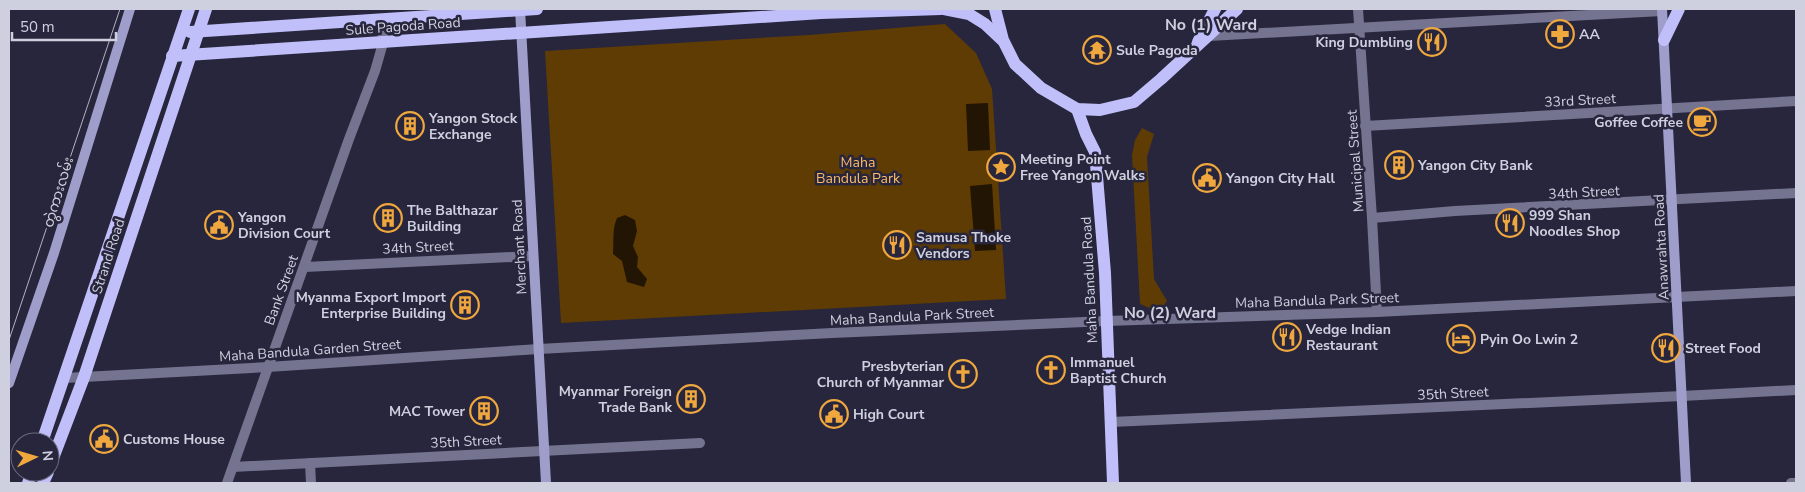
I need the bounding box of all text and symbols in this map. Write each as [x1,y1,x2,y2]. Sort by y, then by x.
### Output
scale bar [12,10,116,42]
street label: Sule Pagoda Road [345,13,461,40]
district label: No (1) Ward [1165,14,1257,36]
text: 50 m [20,17,55,37]
pharmacy icon: AA [1545,19,1575,49]
place label: AA [1579,25,1600,44]
restaurant icon: King Dumbling [1417,27,1447,57]
place label: King Dumbling [1316,33,1413,52]
temple icon: Sule Pagoda [1082,35,1112,65]
place label: Sule Pagoda [1116,41,1198,60]
street label: 33rd Street [1544,89,1616,112]
cafe icon: Goffee Coffee [1687,107,1717,137]
place label: Yangon Stock Exchange [428,109,518,144]
street label: Municipal Street [1342,109,1369,213]
building icon: Yangon Stock Exchange [395,111,425,141]
place label: Goffee Coffee [1594,113,1683,132]
place label: Meeting Point Free Yangon Walks [1020,150,1145,185]
building icon: Yangon City Bank [1384,150,1414,180]
place icon: Meeting Point Free Yangon Walks [986,152,1016,182]
park label: Maha Bandula Park [816,153,901,188]
street label: တွဲကားလမ်း [38,154,79,230]
place label: Yangon City Bank [1417,156,1533,175]
public building icon: Yangon City Hall [1192,163,1222,193]
place label: Yangon City Hall [1225,169,1336,188]
street label: 34th Street [1548,181,1620,204]
street label: Anawrahta Road [1649,194,1674,300]
street label: Merchant Road [508,199,531,295]
place label: The Balthazar Building [407,201,498,236]
building icon: The Balthazar Building [373,203,403,233]
place label: 999 Shan Noodles Shop [1529,206,1620,241]
place label: Yangon Division Court [237,208,331,243]
restaurant icon: 999 Shan Noodles Shop [1495,208,1525,238]
public building icon: Yangon Division Court [204,210,234,240]
street label: Strand Road [87,216,130,296]
street label: Maha Bandula Road [1077,216,1102,344]
place label: Samusa Thoke Vendors [915,228,1011,263]
restaurant icon: Samusa Thoke Vendors [882,230,912,260]
street label: 34th Street [382,236,454,259]
street label: Bank Street [260,252,303,328]
place label: Myanma Export Import Enterprise Building [296,288,447,323]
street label: Maha Bandula Park Street [1235,288,1399,313]
building icon: Myanma Export Import Enterprise Building [450,290,480,320]
district label: No (2) Ward [1124,302,1216,324]
street label: Maha Bandula Park Street [830,303,995,330]
place label: Vedge Indian Restaurant [1305,320,1391,355]
restaurant icon: Vedge Indian Restaurant [1272,322,1302,352]
hotel icon: Pyin Oo Lwin 2 [1446,324,1476,354]
place label: Pyin Oo Lwin 2 [1480,330,1578,349]
restaurant icon: Street Food [1651,333,1681,363]
street label: Maha Bandula Garden Street [218,335,402,366]
place label: Street Food [1685,339,1761,358]
place label: Immanuel Baptist Church [1070,353,1166,388]
church icon: Immanuel Baptist Church [1036,355,1066,385]
place label: Presbyterian Church of Myanmar [817,357,945,392]
church icon: Presbyterian Church of Myanmar [948,359,978,389]
place label: Myanmar Foreign Trade Bank [559,382,672,417]
street label: 35th Street [1417,382,1489,405]
building icon: Myanmar Foreign Trade Bank [676,384,706,414]
building icon: MAC Tower [469,396,499,426]
public building icon: High Court [819,399,849,429]
place label: MAC Tower [389,402,465,421]
place label: High Court [853,405,925,424]
public building icon: Customs House [89,424,119,454]
place label: Customs House [123,430,225,449]
street label: 35th Street [430,430,502,453]
north arrow [10,432,60,482]
text: N [38,450,57,462]

